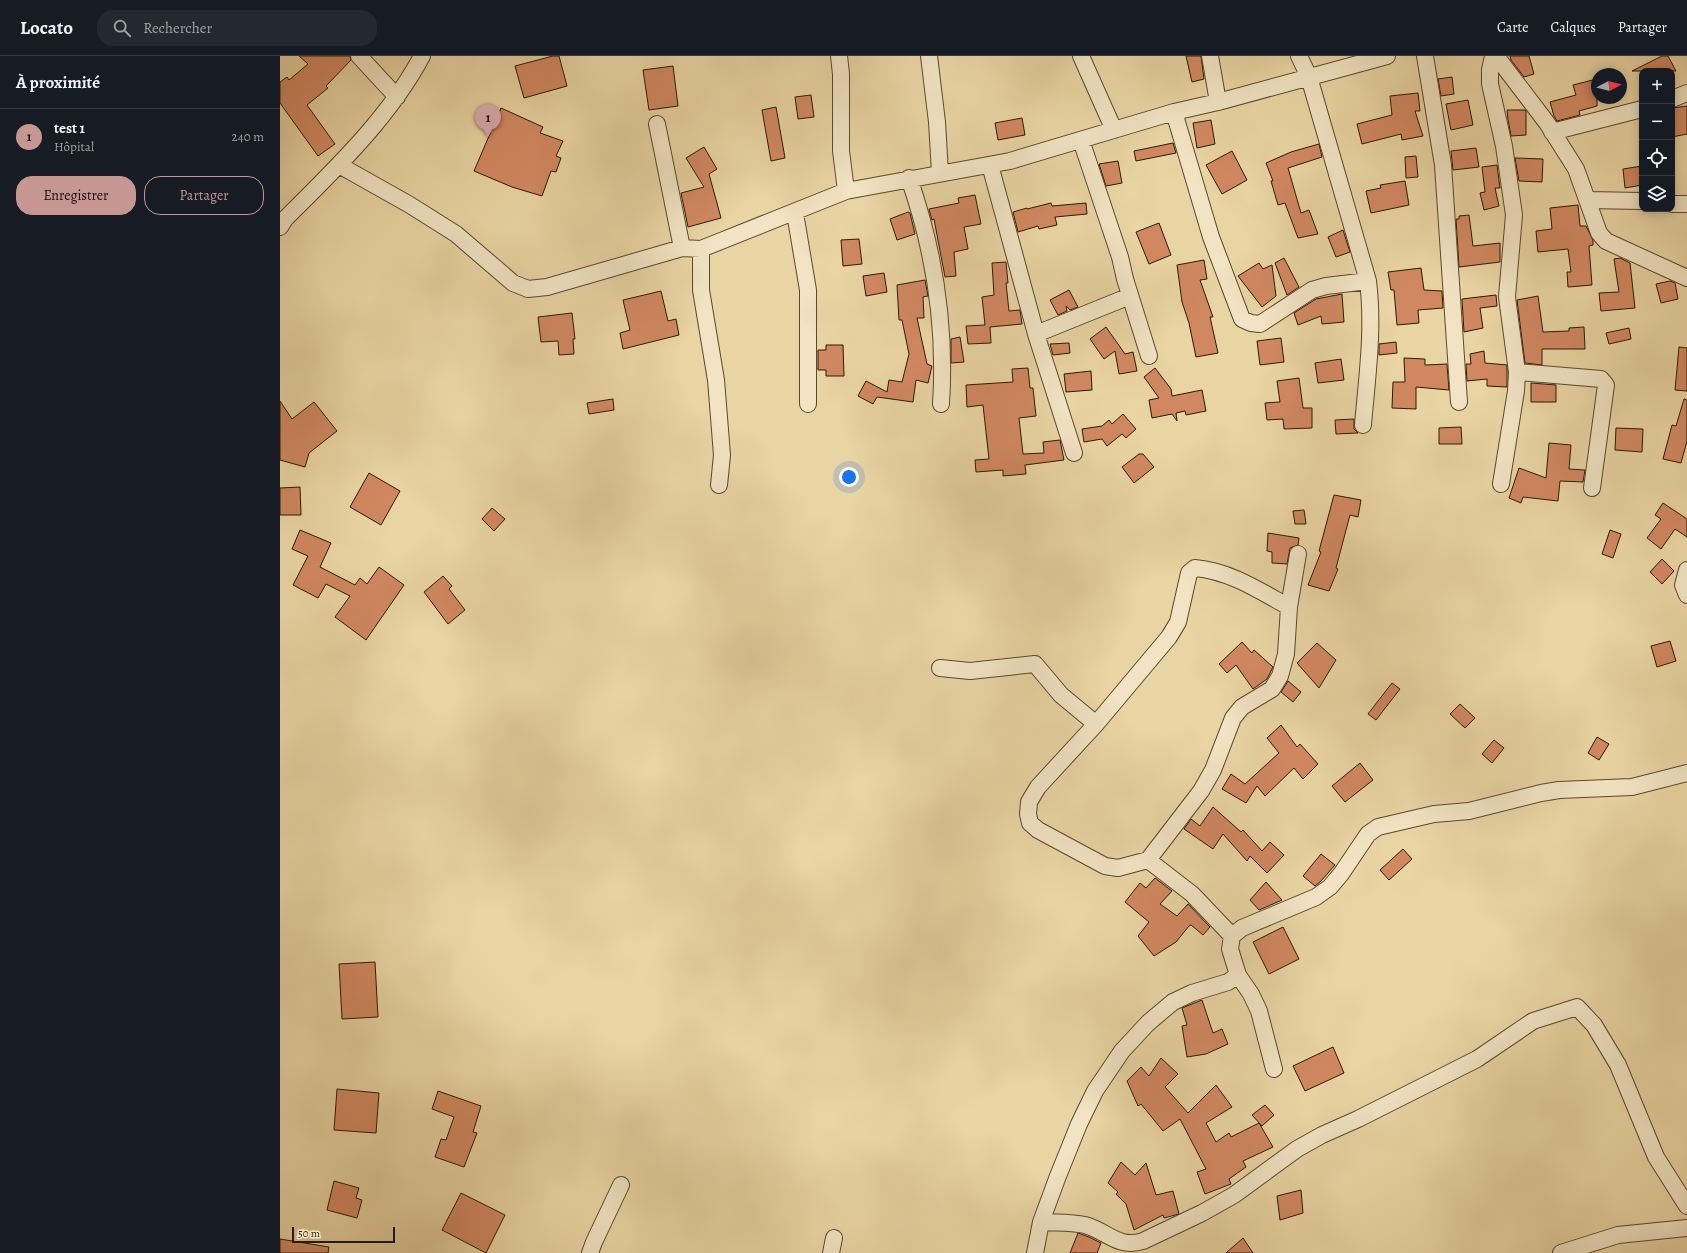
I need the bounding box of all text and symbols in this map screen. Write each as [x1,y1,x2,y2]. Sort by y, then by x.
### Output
search box [97,10,377,46]
text: Locato [20,15,73,41]
icon: search [111,17,133,39]
text: Rechercher [143,18,212,38]
text: Carte [1497,18,1528,37]
text: Calques [1550,18,1596,37]
text: Partager [1618,18,1667,37]
north arrow [1591,68,1627,104]
map controls [1639,68,1675,212]
button: + [1639,68,1675,104]
text: À proximité [16,71,100,94]
pin: 1 [475,104,501,137]
button: − [1639,104,1675,140]
text: test 1 [54,118,85,138]
text: 1 [27,128,31,145]
text: 240 m [232,128,264,145]
text: Hôpital [54,138,94,155]
button: locate [1639,140,1675,176]
button: Enregistrer [16,176,136,215]
button: Partager [144,176,264,215]
button: layers [1639,176,1675,212]
your location [839,467,859,487]
scale bar [292,1225,395,1244]
text: 50 m [298,1226,320,1241]

